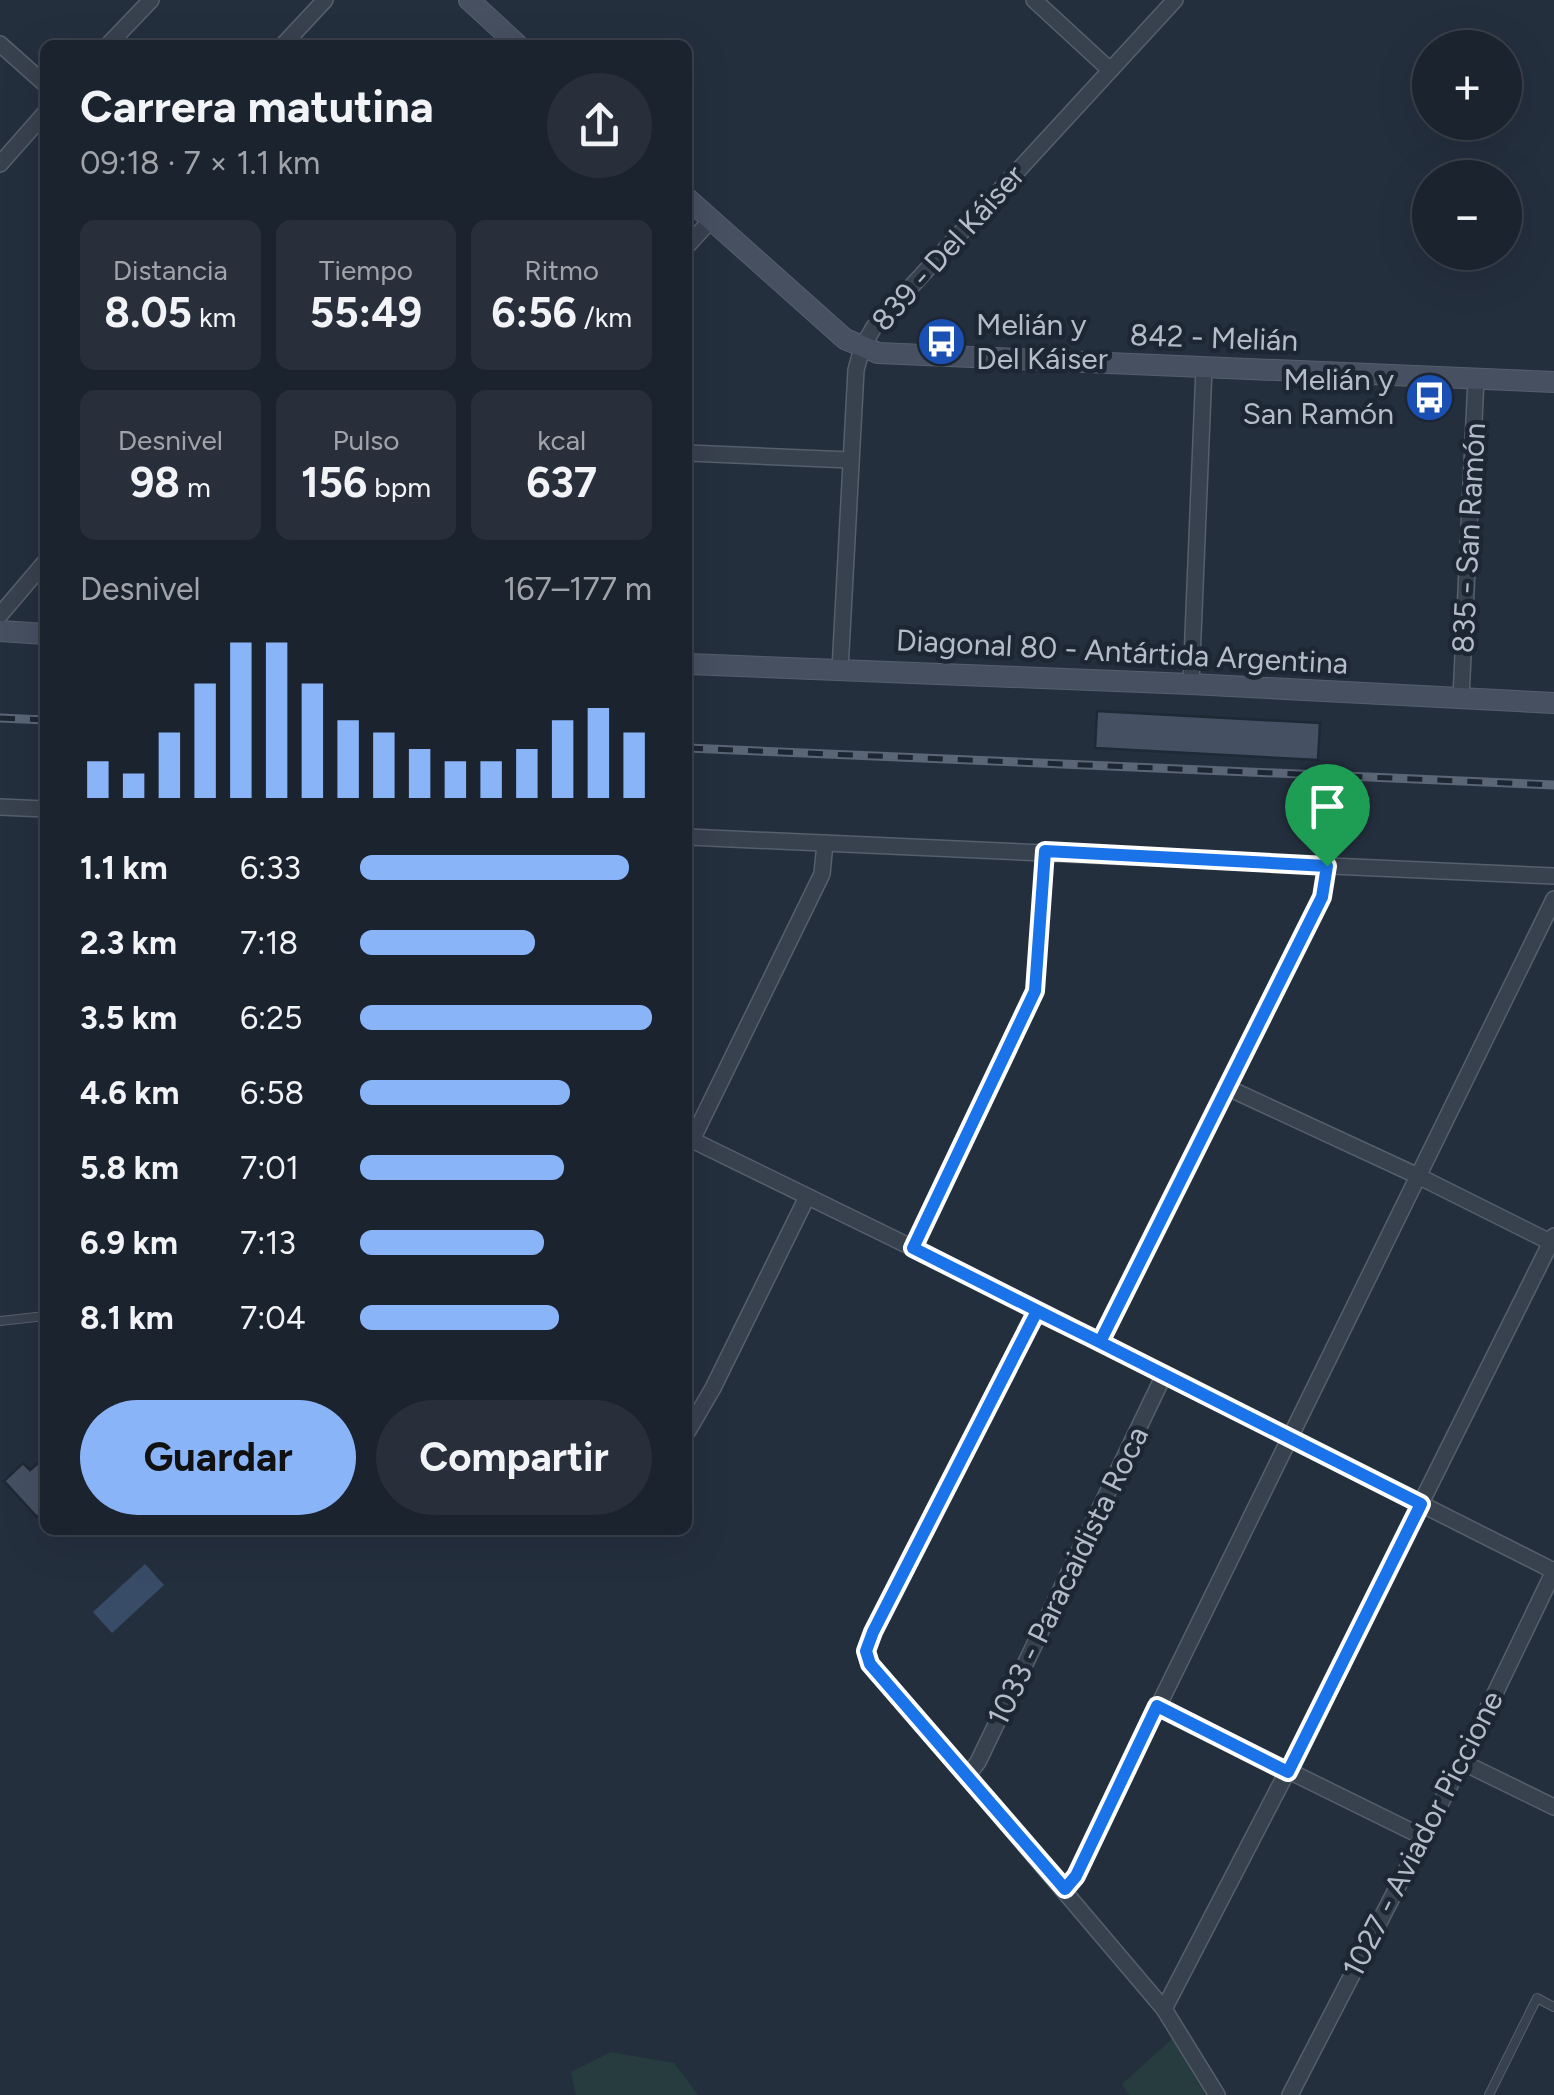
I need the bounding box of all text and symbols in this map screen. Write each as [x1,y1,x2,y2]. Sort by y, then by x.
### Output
map controls [1412,30,1522,270]
button: + [1412,30,1522,140]
button: share [547,73,652,178]
text: Carrera matutina [80,79,434,133]
text: 09:18 · 7 × 1.1 km [80,144,320,182]
street label: 839 - Del Káiser [863,157,1032,338]
button: − [1412,160,1522,270]
text: Distancia [113,253,228,287]
text: Tiempo [319,253,413,287]
text: Ritmo [524,253,599,287]
text: 8.05 [104,287,192,338]
text: 55:49 [310,287,422,338]
text: 6:56 [491,287,577,338]
text: km [192,300,236,334]
text: /km [577,300,632,334]
place label: Melián y Del Káiser [976,306,1108,377]
bus stop icon: Melián y Del Káiser [915,316,967,368]
street label: 842 - Melián [1129,316,1299,359]
place label: Melián y San Ramón [1242,361,1394,432]
bus stop icon: Melián y San Ramón [1403,371,1455,423]
street label: 835 - San Ramón [1444,422,1493,654]
text: Desnivel [118,423,223,457]
text: Pulso [332,423,400,457]
text: kcal [537,423,586,457]
text: 98 [130,457,180,508]
text: 156 [301,457,367,508]
text: 637 [526,457,597,508]
text: m [180,470,211,504]
text: bpm [367,470,431,504]
text: Desnivel [80,570,200,608]
text: 167–177 m [503,570,652,608]
street label: Diagonal 80 - Antártida Argentina [895,621,1349,682]
pin [1285,764,1370,867]
icon: arrive [1300,779,1355,834]
text: 1.1 km [80,849,168,887]
text: 6:33 [240,849,301,887]
text: 2.3 km [80,924,177,962]
text: 7:18 [240,924,298,962]
text: 3.5 km [80,999,177,1037]
text: 6:25 [240,999,303,1037]
text: 4.6 km [80,1074,180,1112]
text: 6:58 [240,1074,304,1112]
text: 5.8 km [80,1149,179,1187]
text: 7:01 [240,1149,299,1187]
text: 6.9 km [80,1224,178,1262]
text: 7:13 [240,1224,296,1262]
text: 8.1 km [80,1299,174,1337]
text: 7:04 [240,1299,306,1337]
button: Guardar [80,1400,356,1515]
button: Compartir [376,1400,652,1515]
street label: 1033 - Paracaidista Roca [979,1420,1156,1731]
street label: 1027 - Aviador Piccione [1334,1684,1511,1983]

